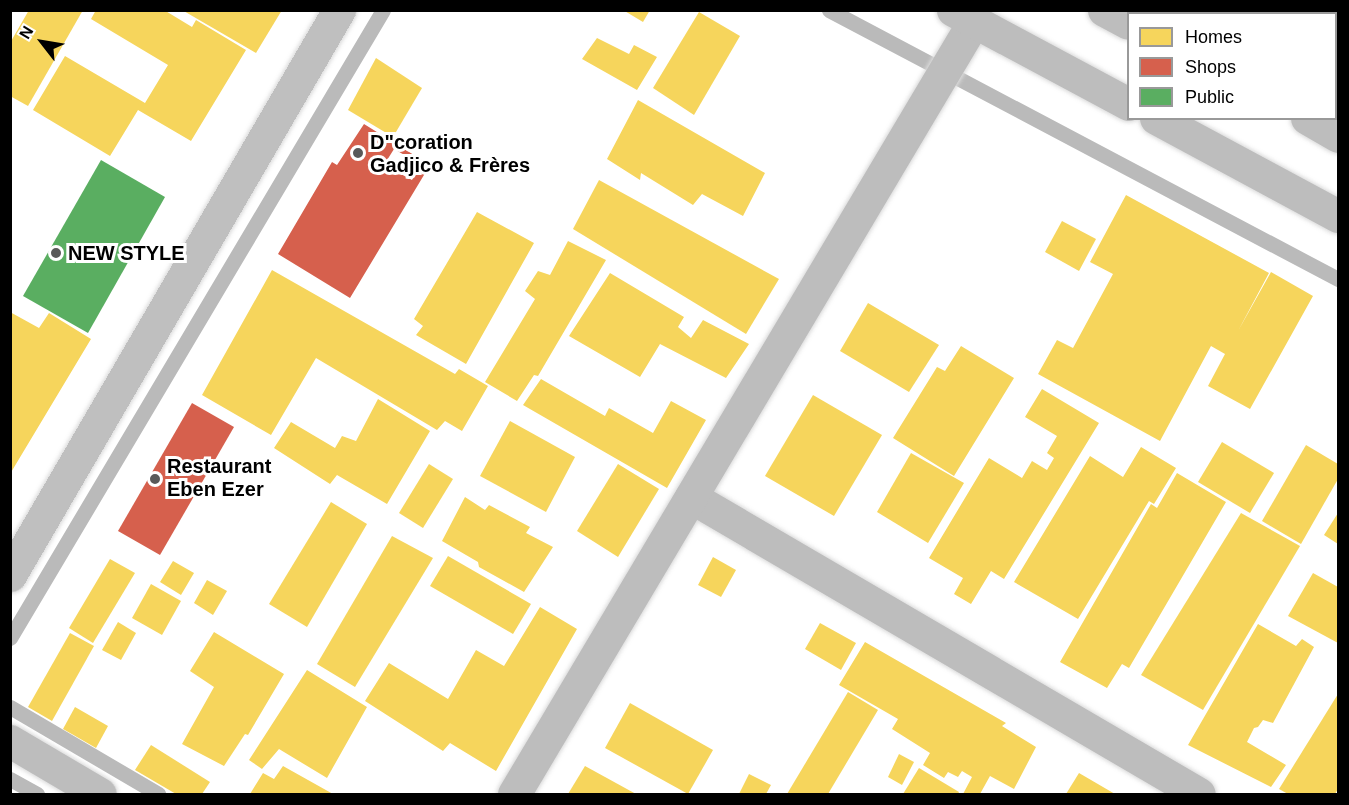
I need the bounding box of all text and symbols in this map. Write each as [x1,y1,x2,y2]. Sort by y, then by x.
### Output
north arrow [12,12,72,72]
legend [1127,12,1337,120]
text: N [16,23,36,42]
text: Homes [1185,27,1242,47]
text: Shops [1185,57,1236,77]
text: Public [1185,87,1234,107]
place label: D"coration Gadjico & Frères [370,130,530,177]
marker: D"coration Gadjico & Frères [351,146,365,160]
place label: NEW STYLE [68,241,185,265]
marker: NEW STYLE [49,246,63,260]
place label: Restaurant Eben Ezer [167,455,271,502]
marker: Restaurant Eben Ezer [148,472,162,486]

